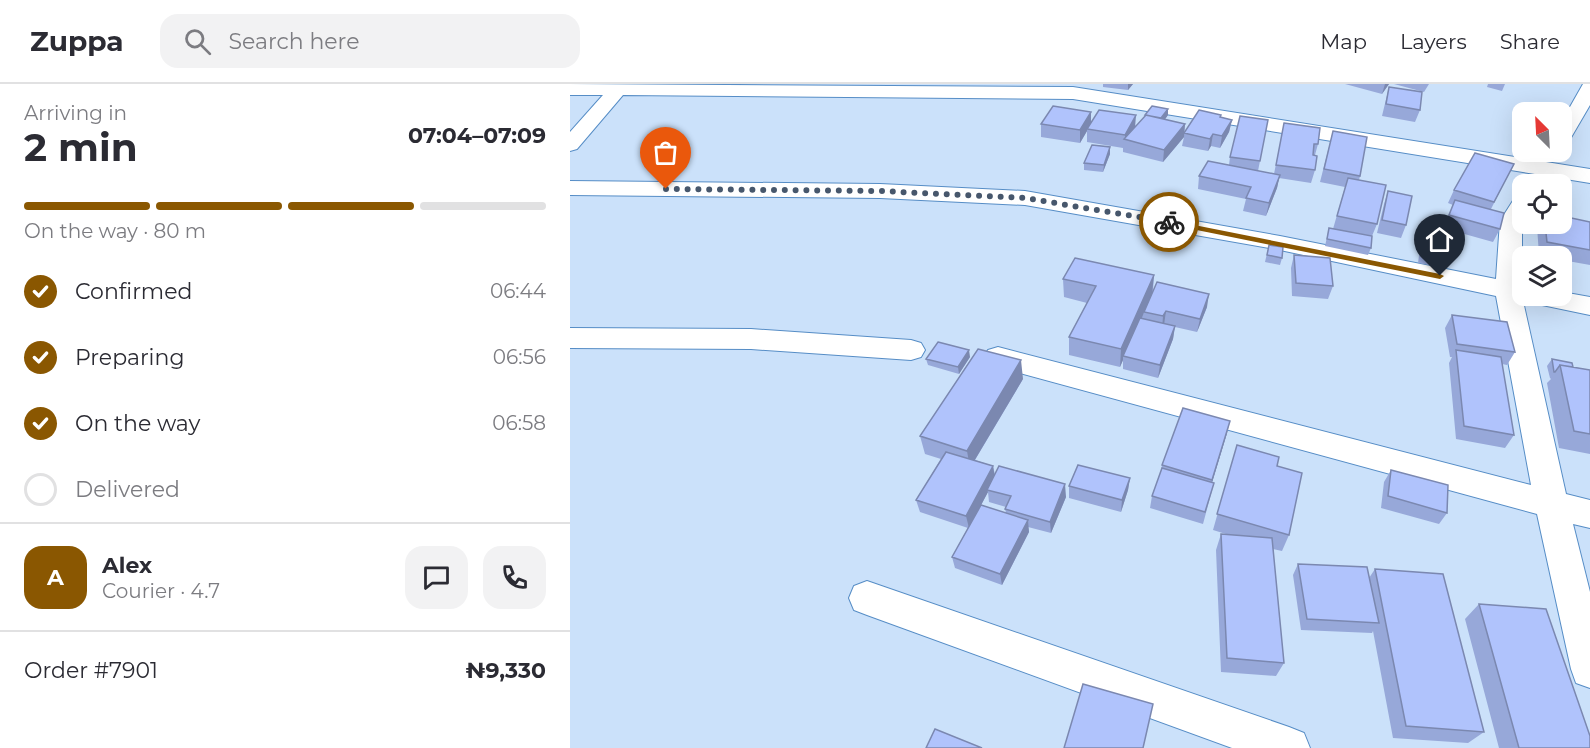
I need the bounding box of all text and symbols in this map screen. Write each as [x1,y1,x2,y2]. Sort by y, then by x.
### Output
search box [160,14,580,68]
text: Zuppa [30,24,124,58]
icon: search [181,25,214,58]
text: Search here [229,28,359,55]
text: Map [1320,29,1367,54]
text: Layers [1400,29,1467,54]
text: Share [1500,29,1560,54]
text: Arriving in [24,101,127,125]
north arrow [1512,102,1572,162]
map controls [1512,102,1572,306]
text: 07:04–07:09 [408,122,546,149]
text: 2 min [24,123,138,171]
pin [640,127,691,189]
icon: bag [649,136,682,169]
button: locate [1512,174,1572,234]
courier [1139,192,1199,252]
icon: bike [1153,206,1186,239]
pin [1414,214,1465,276]
text: On the way · 80 m [24,219,206,243]
icon: home [1423,223,1456,256]
button: layers [1512,246,1572,306]
icon: check [24,275,57,308]
text: Confirmed [75,278,192,305]
text: 06:44 [490,279,546,303]
icon: check [24,341,57,374]
text: Preparing [75,344,184,371]
text: 06:56 [493,345,546,369]
icon: check [24,407,57,440]
text: On the way [75,410,200,437]
text: 06:58 [492,411,546,435]
text: Delivered [75,476,180,503]
button: chat [405,546,468,609]
button: phone [483,546,546,609]
text: Alex [102,552,152,579]
text: A [47,564,64,591]
text: Courier · 4.7 [102,579,220,603]
text: Order #7901 [24,657,158,684]
text: ₦9,330 [466,657,546,684]

